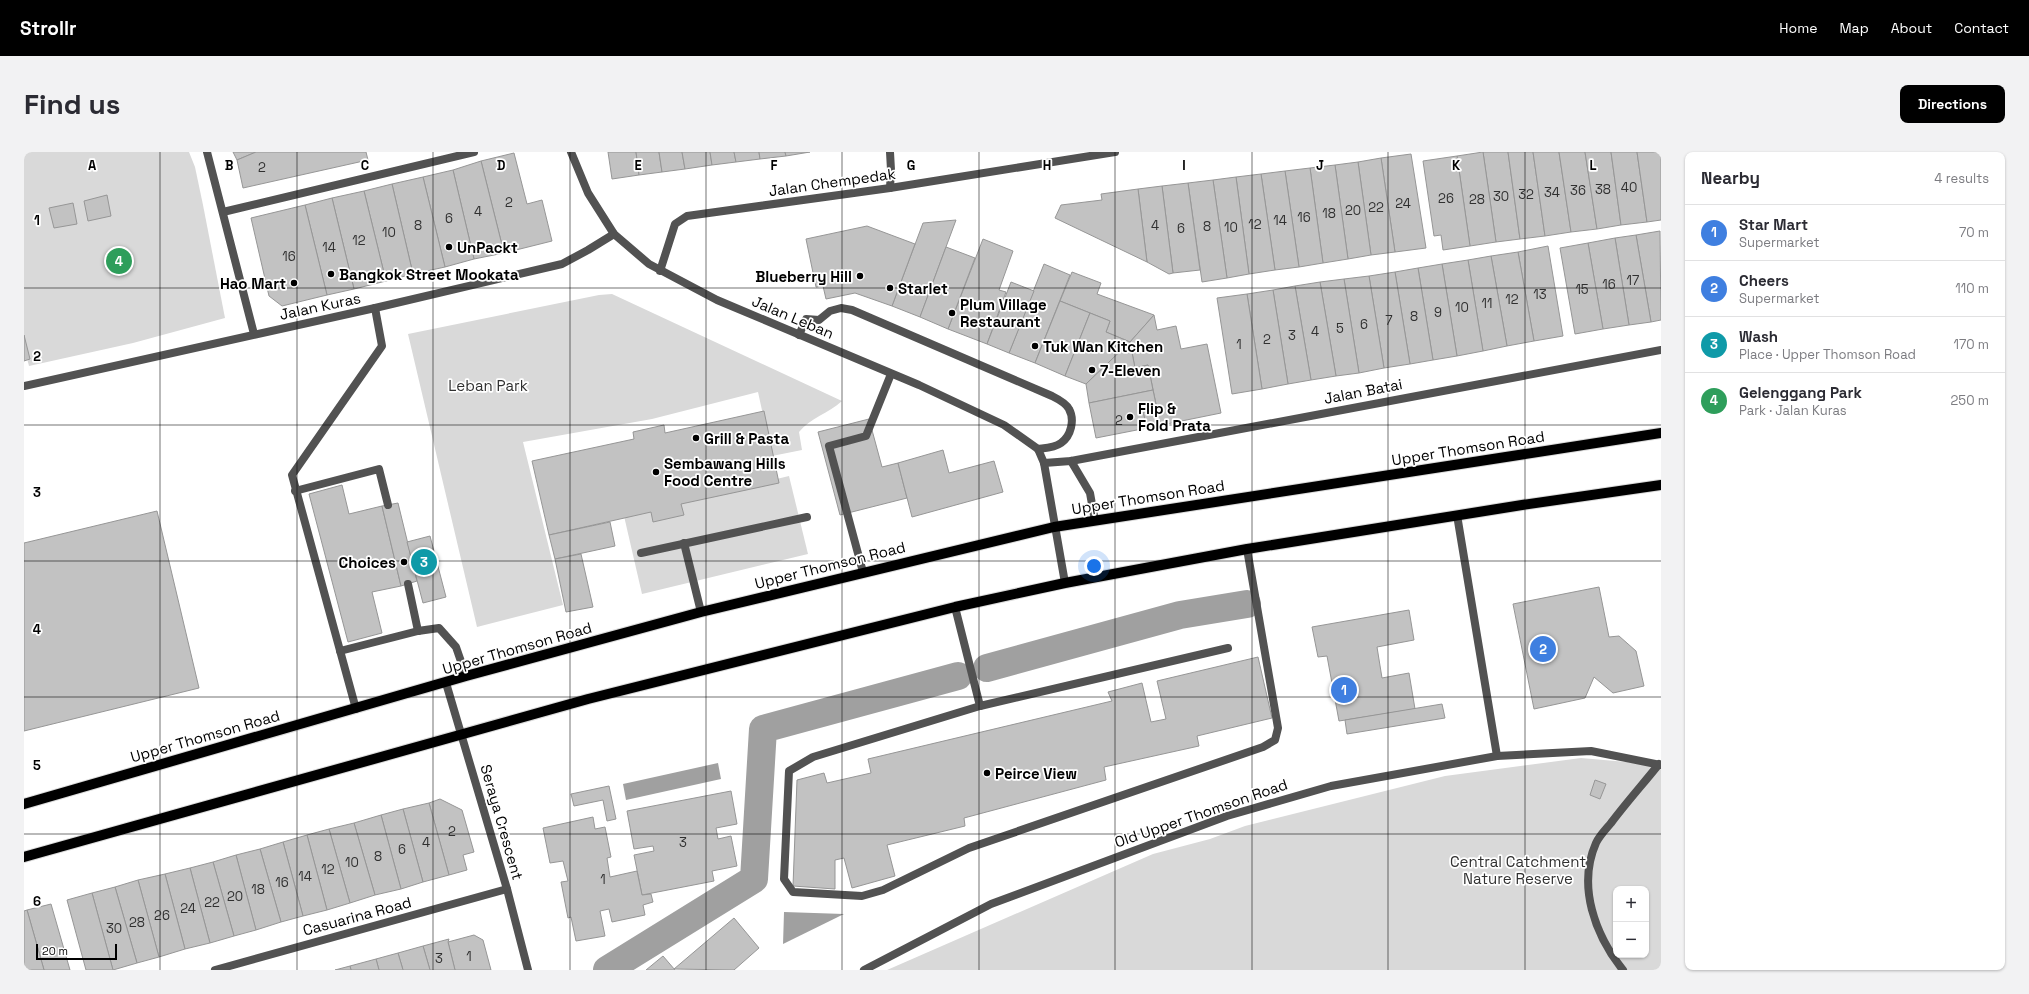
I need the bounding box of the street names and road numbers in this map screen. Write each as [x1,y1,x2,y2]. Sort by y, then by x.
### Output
street label: Jalan Chempedak [767,164,897,200]
street label: Jalan Kuras [278,288,362,324]
street label: Jalan Leban [749,291,837,343]
street label: Jalan Batai [1322,374,1404,408]
street label: Upper Thomson Road [1390,427,1546,469]
street label: Upper Thomson Road [1070,476,1226,518]
street label: Upper Thomson Road [753,537,907,593]
street label: Upper Thomson Road [440,618,594,678]
street label: Upper Thomson Road [128,706,282,766]
street label: Seraya Crescent [476,762,528,882]
street label: Old Upper Thomson Road [1112,774,1290,852]
street label: Casuarina Road [301,892,413,940]

